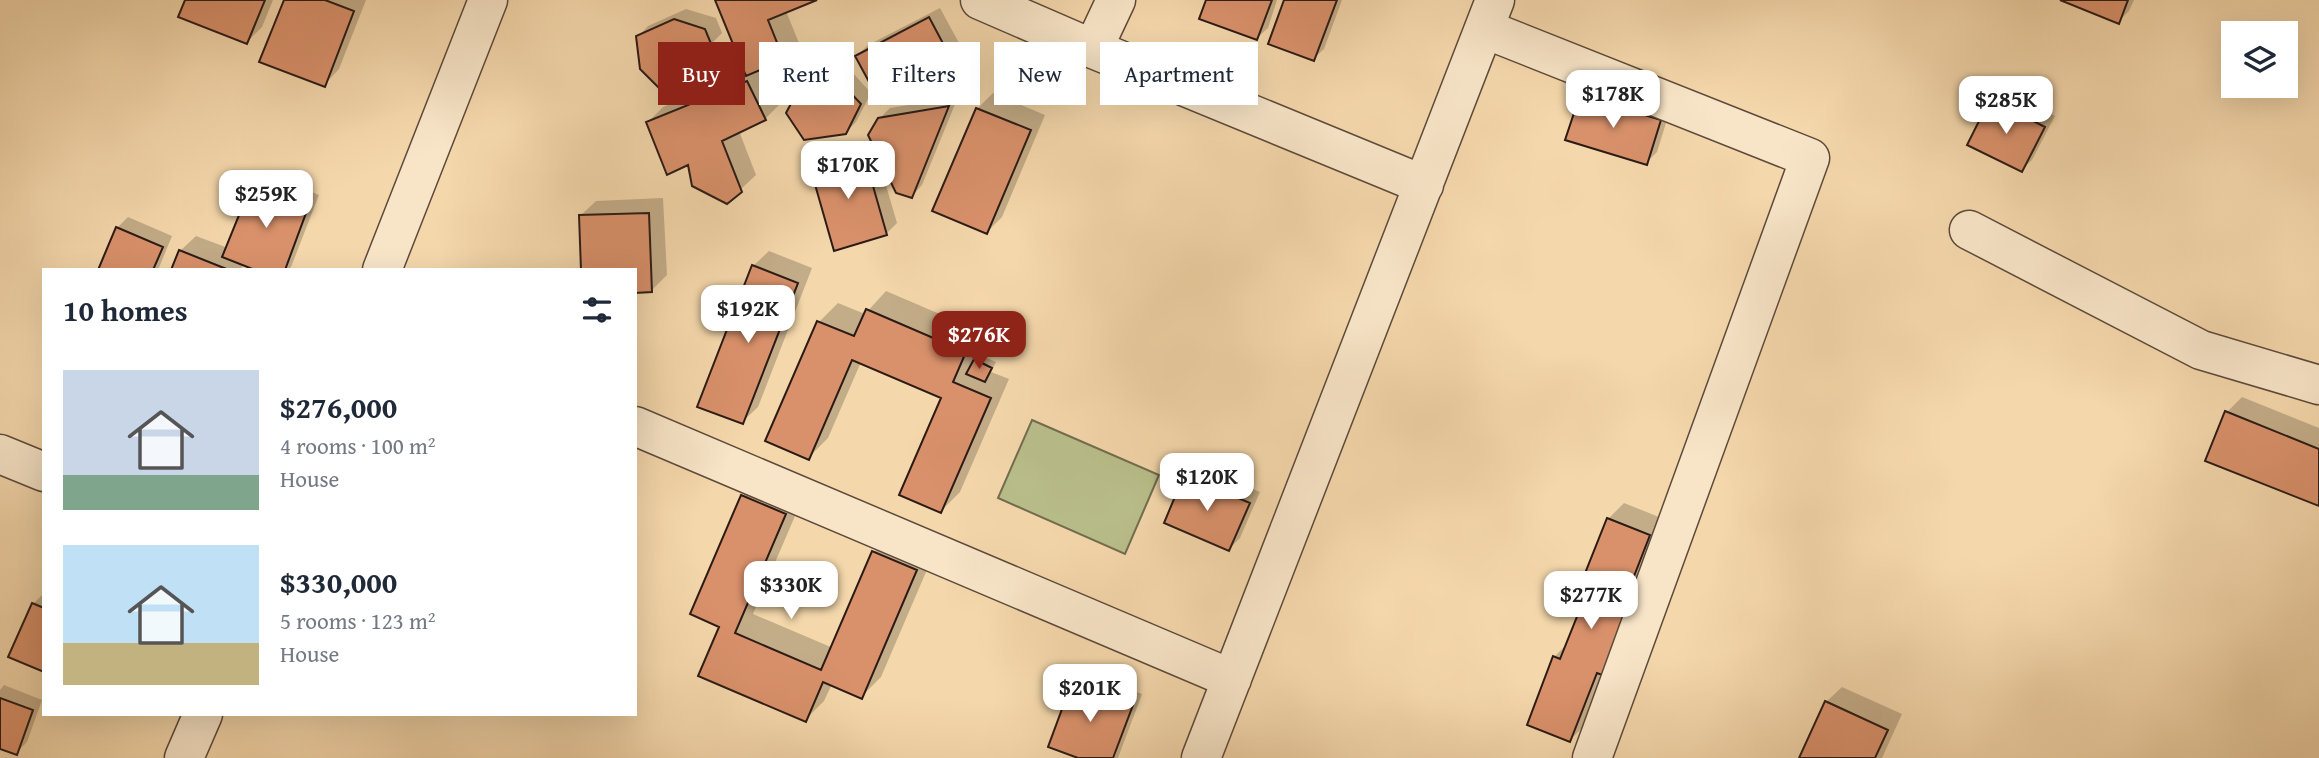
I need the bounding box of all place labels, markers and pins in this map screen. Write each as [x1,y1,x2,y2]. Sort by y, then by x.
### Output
pin: $178K [1564,71,1662,130]
pin: $285K [1957,76,2055,136]
pin: $170K [799,142,897,201]
pin: $259K [217,170,315,230]
pin: $192K [699,286,797,345]
pin: $276K [930,312,1028,371]
pin: $120K [1158,454,1256,513]
pin: $330K [742,562,840,621]
pin: $277K [1542,572,1640,631]
pin: $201K [1041,664,1139,724]

